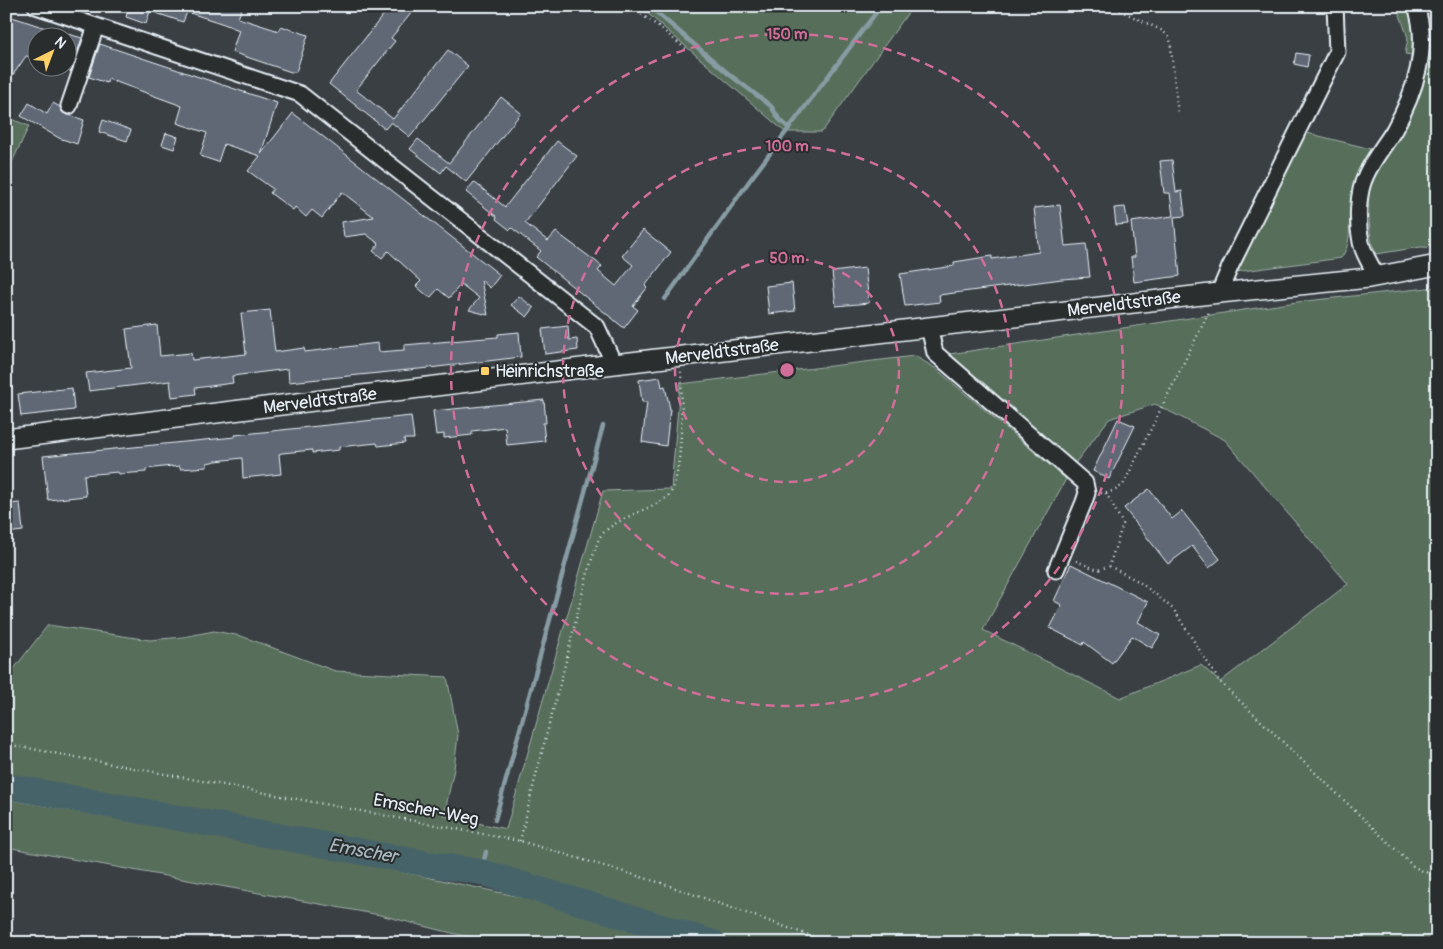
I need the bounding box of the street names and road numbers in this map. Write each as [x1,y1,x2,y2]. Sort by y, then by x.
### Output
street label: Merveldtstraße [1066,286,1182,322]
street label: Merveldtstraße [664,334,780,370]
street label: Merveldtstraße [262,383,378,419]
street label: Emscher-Weg [371,789,481,831]

